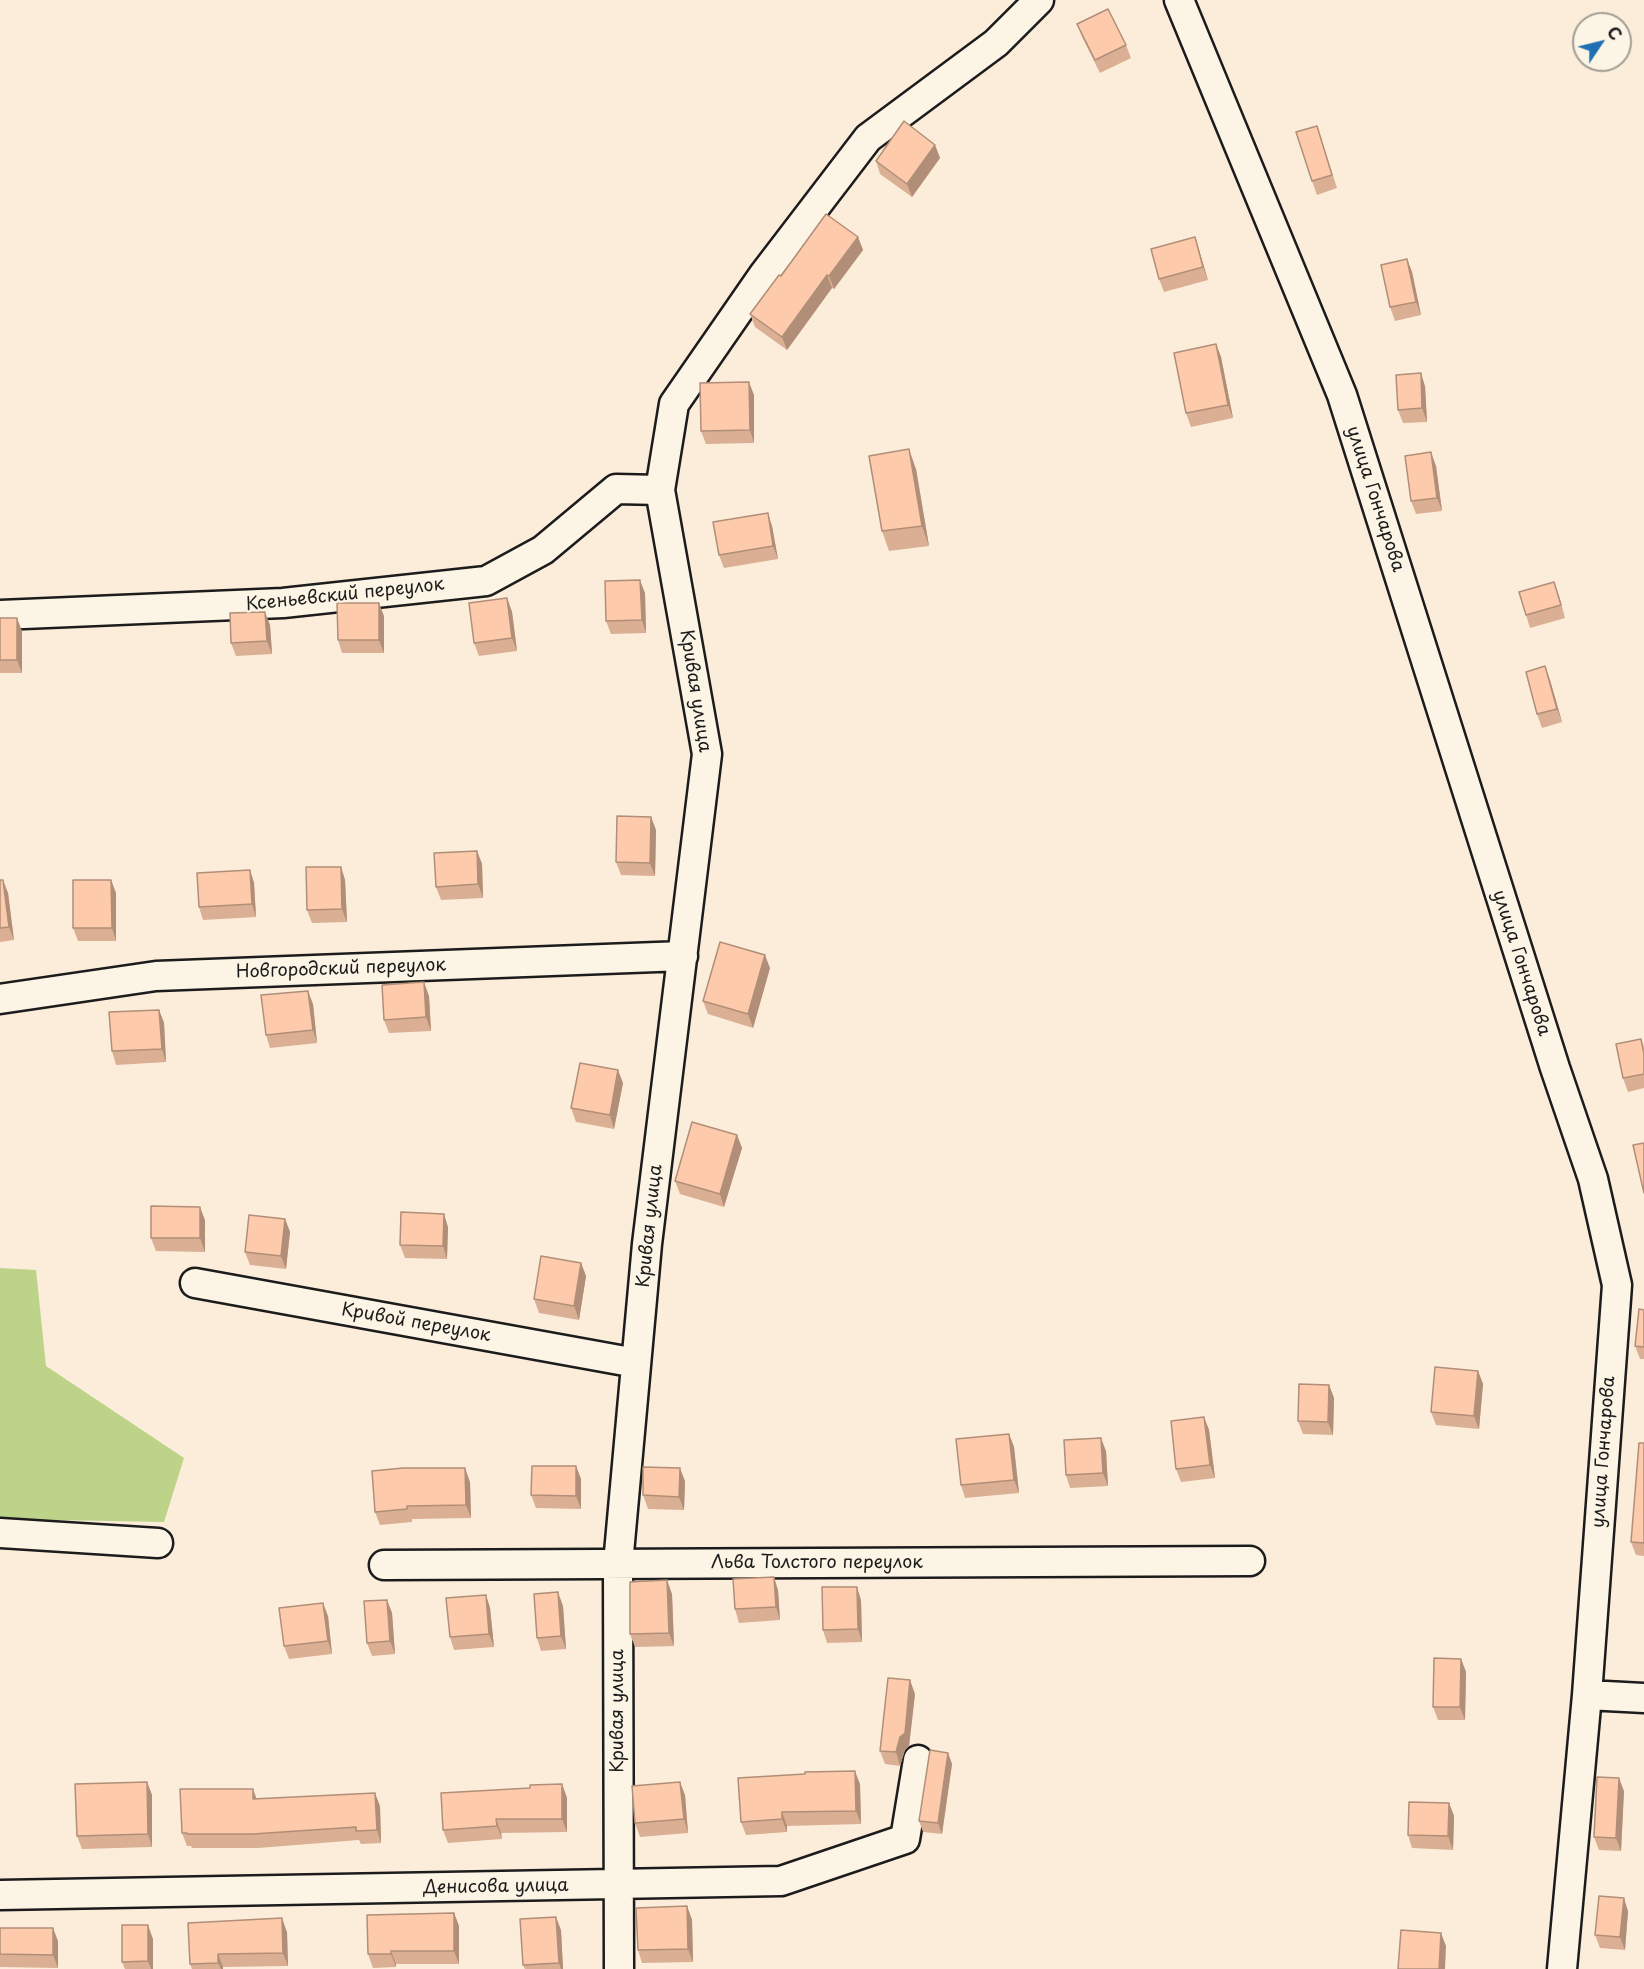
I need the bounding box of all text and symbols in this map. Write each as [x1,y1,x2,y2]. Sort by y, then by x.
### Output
north arrow [1572,12,1632,72]
text: С [1602,21,1628,45]
street label: улица Гончарова [1341,423,1409,575]
street label: Ксеньевский переулок [245,574,445,616]
street label: Кривая улица [675,628,715,754]
street label: улица Гончарова [1487,887,1555,1039]
street label: Новгородский переулок [236,955,446,983]
street label: Кривая улица [633,1163,667,1289]
street label: Кривой переулок [340,1299,492,1347]
street label: улица Гончарова [1588,1375,1620,1529]
street label: Льва Толстого переулок [711,1552,923,1574]
street label: Кривая улица [607,1649,629,1773]
street label: Денисова улица [423,1875,569,1899]

